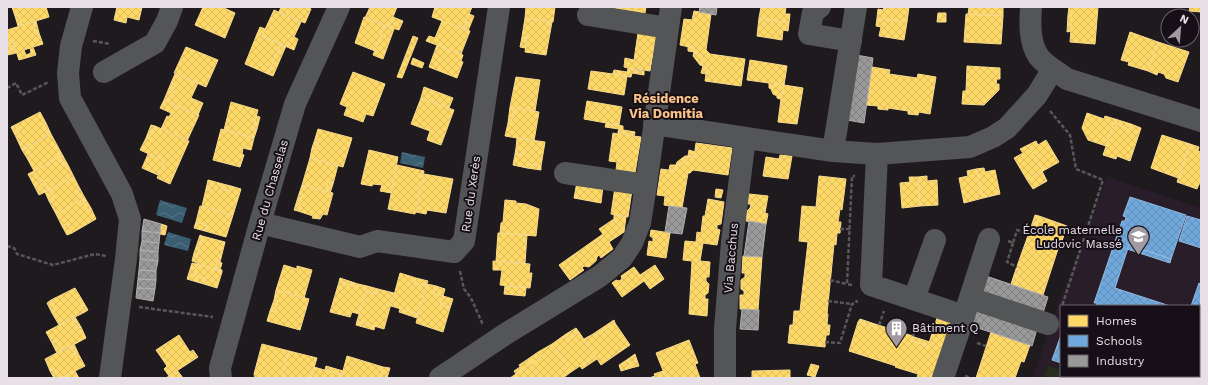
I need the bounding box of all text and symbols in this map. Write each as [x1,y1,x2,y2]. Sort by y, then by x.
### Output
north arrow [1160,8,1200,48]
text: N [1178,12,1191,27]
district label: Résidence Via Domitia [629,91,703,121]
street label: Rue du Chasselas [249,138,291,242]
street label: Rue du Xerès [459,155,483,233]
street label: Via Bacchus [721,222,741,294]
place label: École maternelle Ludovic Massé [1023,223,1122,251]
school or university icon: École maternelle Ludovic Massé [1125,224,1151,257]
legend [1060,305,1200,377]
text: Homes [1096,314,1137,328]
building icon: Bâtiment Q [884,315,910,348]
place label: Bâtiment Q [912,321,978,335]
text: Schools [1096,334,1142,348]
text: Industry [1096,354,1145,368]

